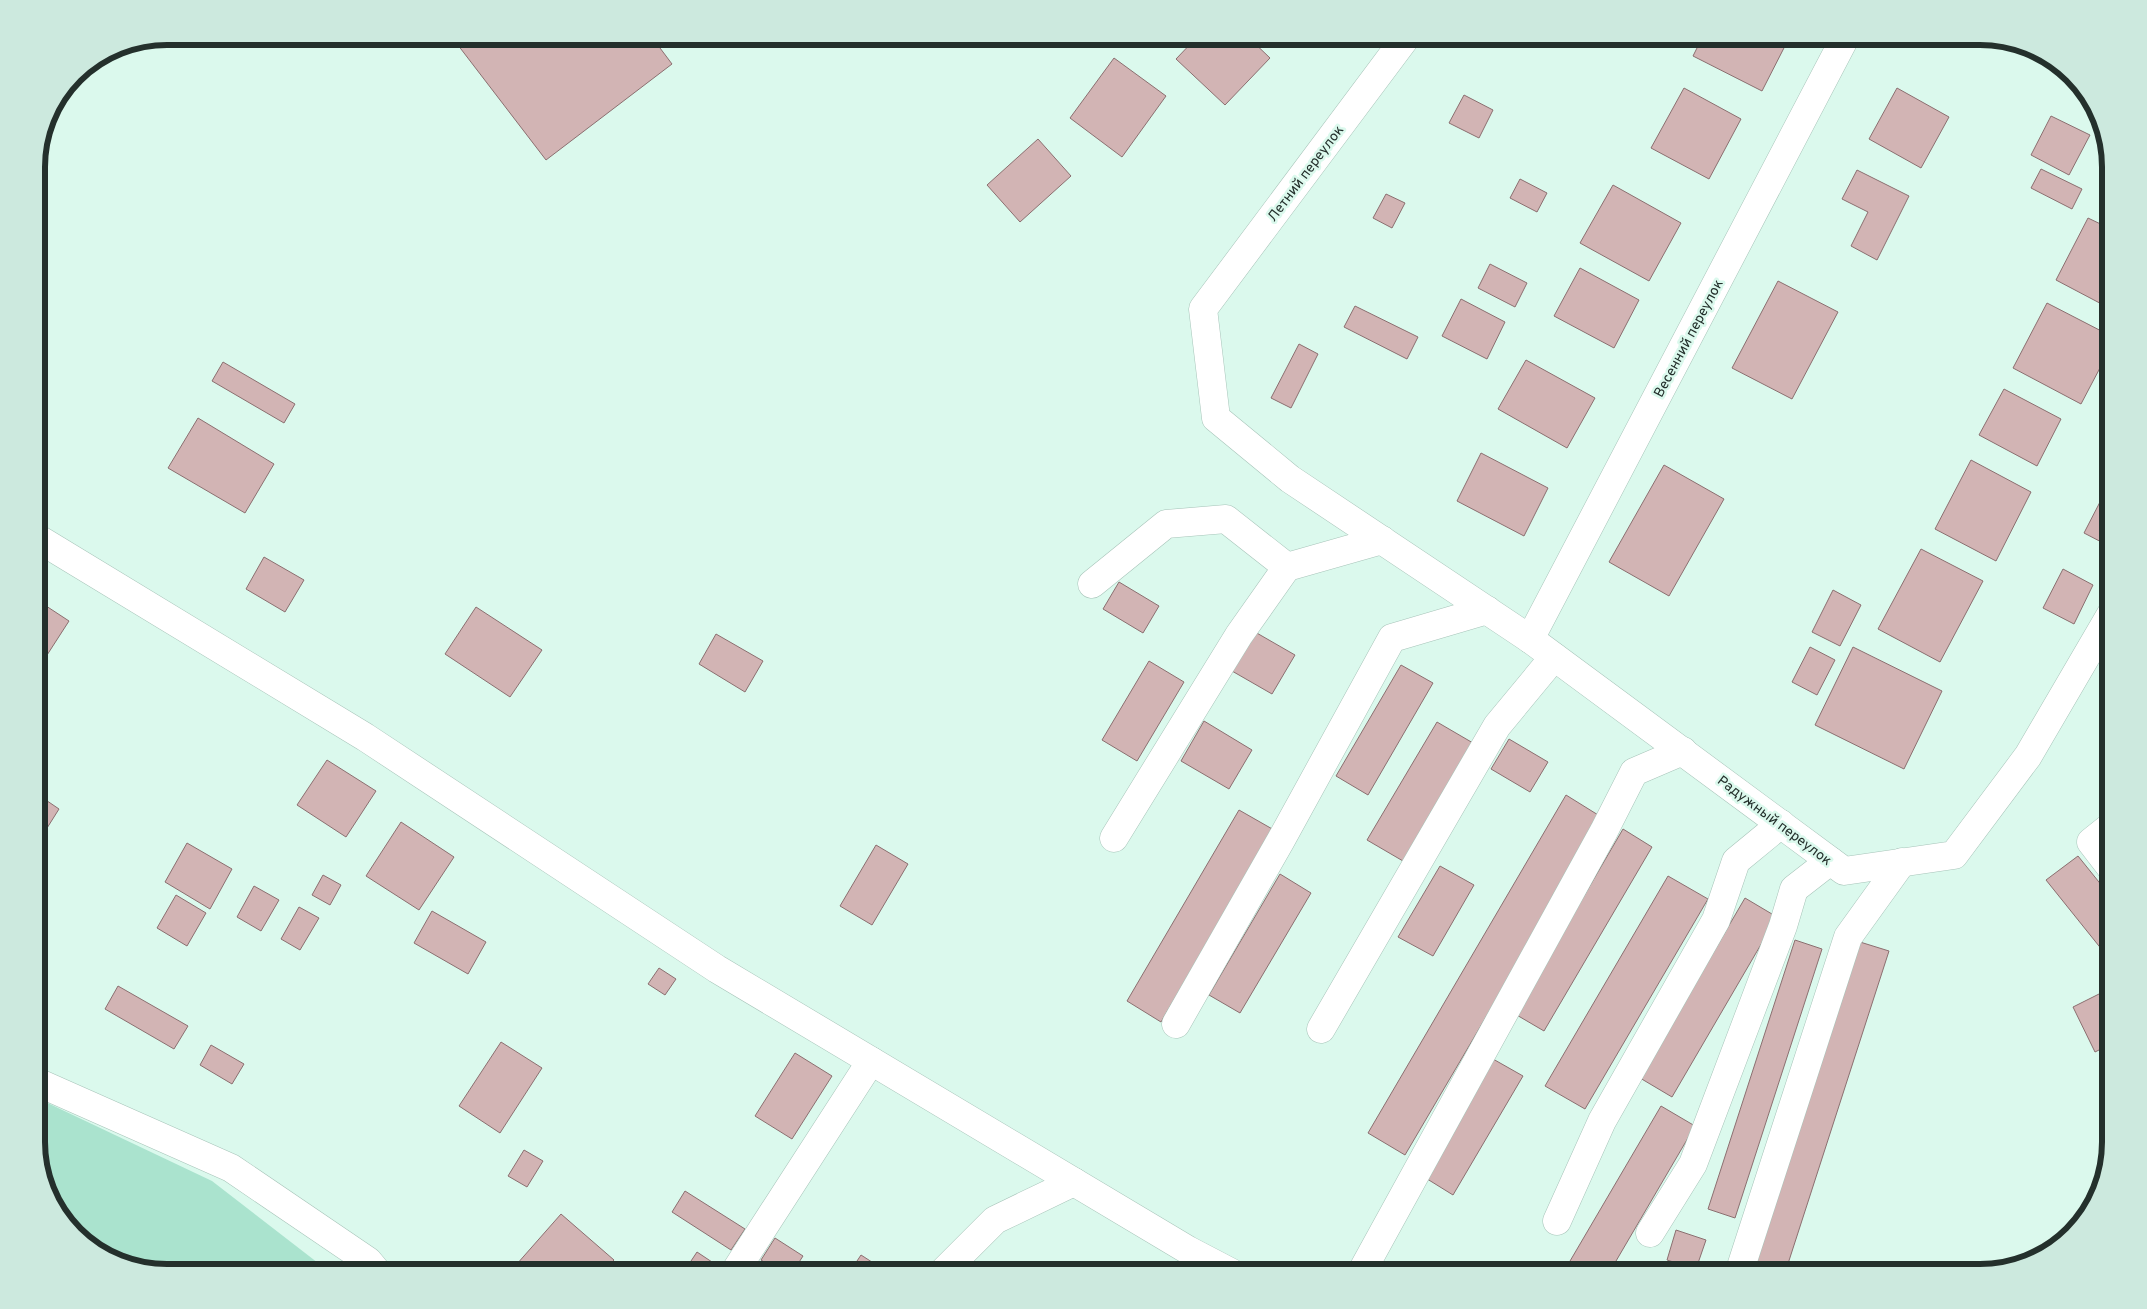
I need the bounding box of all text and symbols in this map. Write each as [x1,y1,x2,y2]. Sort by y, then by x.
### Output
street label: Летний переулок [1264,122,1348,225]
street label: Весенний переулок [1651,277,1728,401]
street label: Радужный переулок [1714,773,1835,870]

